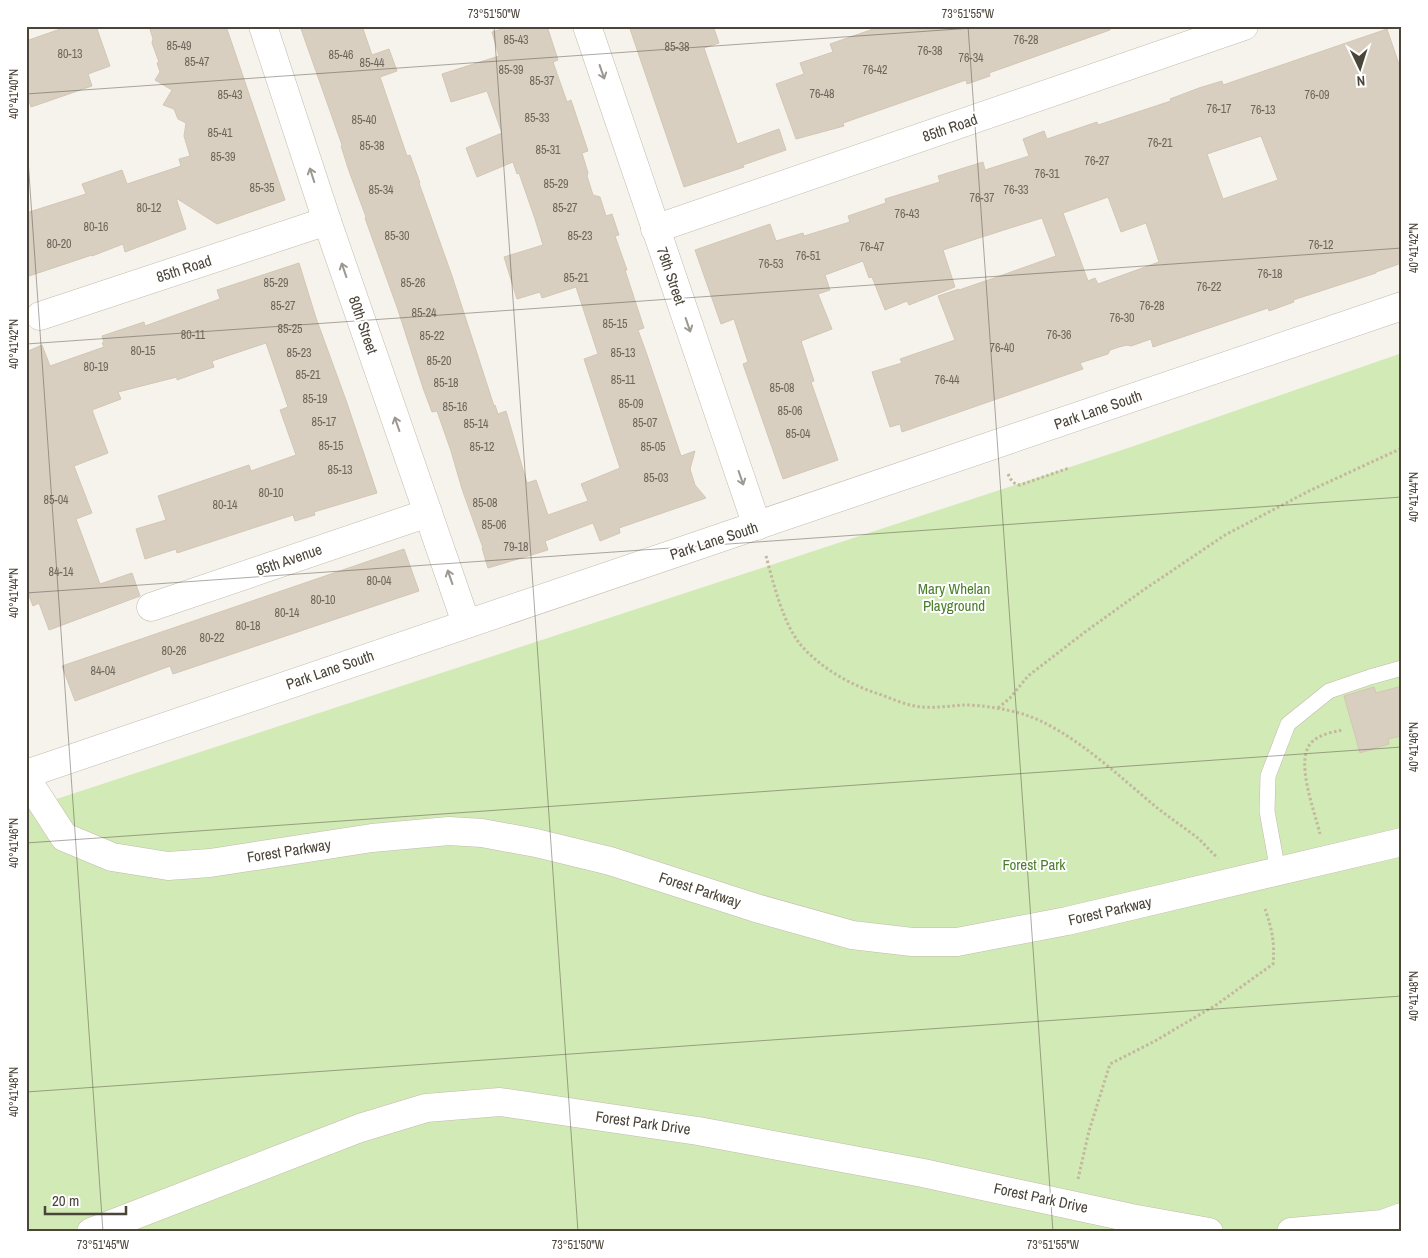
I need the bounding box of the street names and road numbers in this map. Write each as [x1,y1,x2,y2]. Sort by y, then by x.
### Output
street label: 85th Road [920,108,980,147]
street label: 79th Street [652,244,691,308]
street label: 85th Road [154,250,214,287]
street label: 80th Street [344,293,383,357]
street label: Park Lane South [1051,385,1145,434]
street label: Park Lane South [667,516,761,565]
street label: 85th Avenue [253,538,325,581]
street label: Park Lane South [283,645,377,694]
street label: Forest Parkway [245,833,333,868]
street label: Forest Parkway [657,866,745,913]
street label: Forest Parkway [1066,891,1154,930]
street label: Forest Park Drive [594,1105,692,1140]
street label: Forest Park Drive [992,1177,1090,1218]

